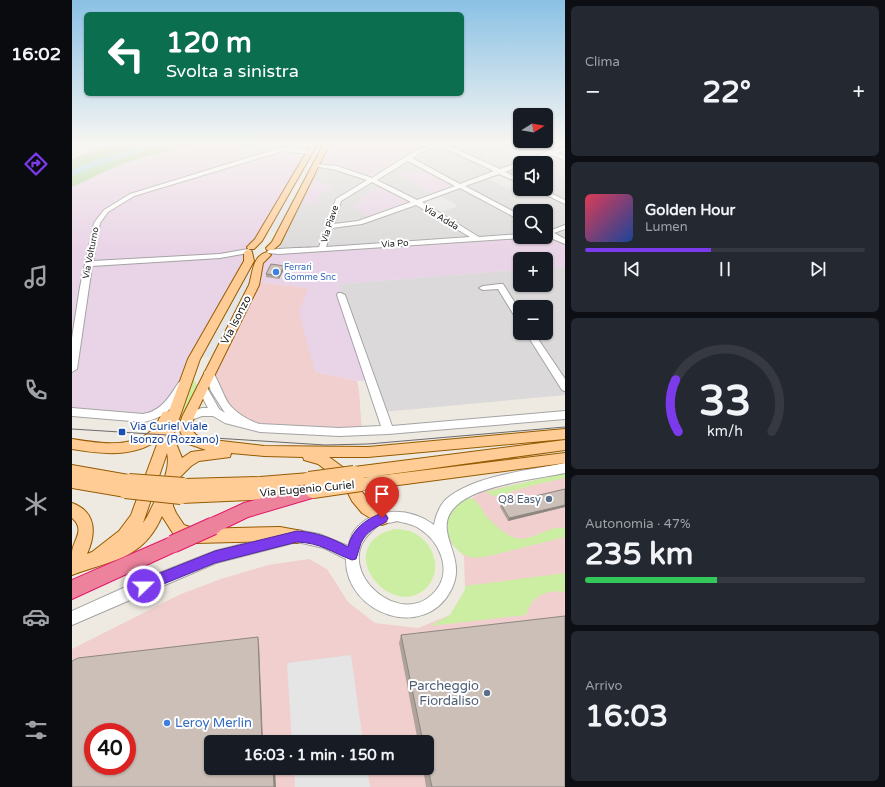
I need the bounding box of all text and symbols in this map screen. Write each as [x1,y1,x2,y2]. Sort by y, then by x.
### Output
text: 120 m [166,26,252,60]
icon: left [100,28,152,80]
text: 16:02 [11,43,61,65]
text: Clima [585,54,620,70]
text: Svolta a sinistra [166,60,299,82]
text: 22° [702,74,751,111]
text: − [585,79,601,105]
text: + [853,79,865,105]
north arrow [513,108,553,148]
map controls [513,108,553,340]
icon: directions [22,150,50,178]
button: sound [513,156,553,196]
text: Golden Hour [645,201,735,219]
street label: Via Adda [422,203,460,233]
street label: Via Piave [319,204,341,244]
button: search [513,204,553,244]
text: Lumen [645,219,688,235]
street label: Via Volturno [81,226,102,280]
street label: Via Po [381,238,409,250]
button: + [513,252,553,292]
icon: previous [621,258,643,280]
icon: pause [714,258,736,280]
icon: next [807,258,829,280]
place label: Ferrari Gomme Snc [284,262,336,283]
icon: music [22,263,50,291]
marker: Ferrari Gomme Snc [271,267,281,277]
street label: Via Isonzo [218,293,254,347]
button: − [513,300,553,340]
icon: phone [22,376,50,404]
text: 33 [699,376,751,426]
place label: Via Curiel Viale Isonzo (Rozzano) [130,420,219,446]
text: km/h [707,422,743,439]
marker: Via Curiel Viale Isonzo (Rozzano) [117,427,127,437]
pin [365,477,399,518]
street label: Via Eugenio Curiel [259,478,355,500]
icon: arrive [371,483,393,505]
icon: climate [22,490,50,518]
place label: Q8 Easy [498,493,541,506]
marker: Q8 Easy [544,494,554,504]
text: Autonomia · 47% [585,516,691,532]
text: 235 km [585,536,693,573]
position arrow [123,565,165,607]
icon: car [22,603,50,631]
place label: Parcheggio Fiordaliso [409,678,479,709]
text: Arrivo [585,678,623,694]
marker: Parcheggio Fiordaliso [482,688,492,698]
text: 16:03 [585,698,668,735]
place label: Leroy Merlin [175,715,252,731]
icon: filters [22,716,50,744]
marker: Leroy Merlin [162,718,172,728]
speed limit sign: 40 [84,723,136,775]
text: 16:03 · 1 min · 150 m [244,746,394,764]

